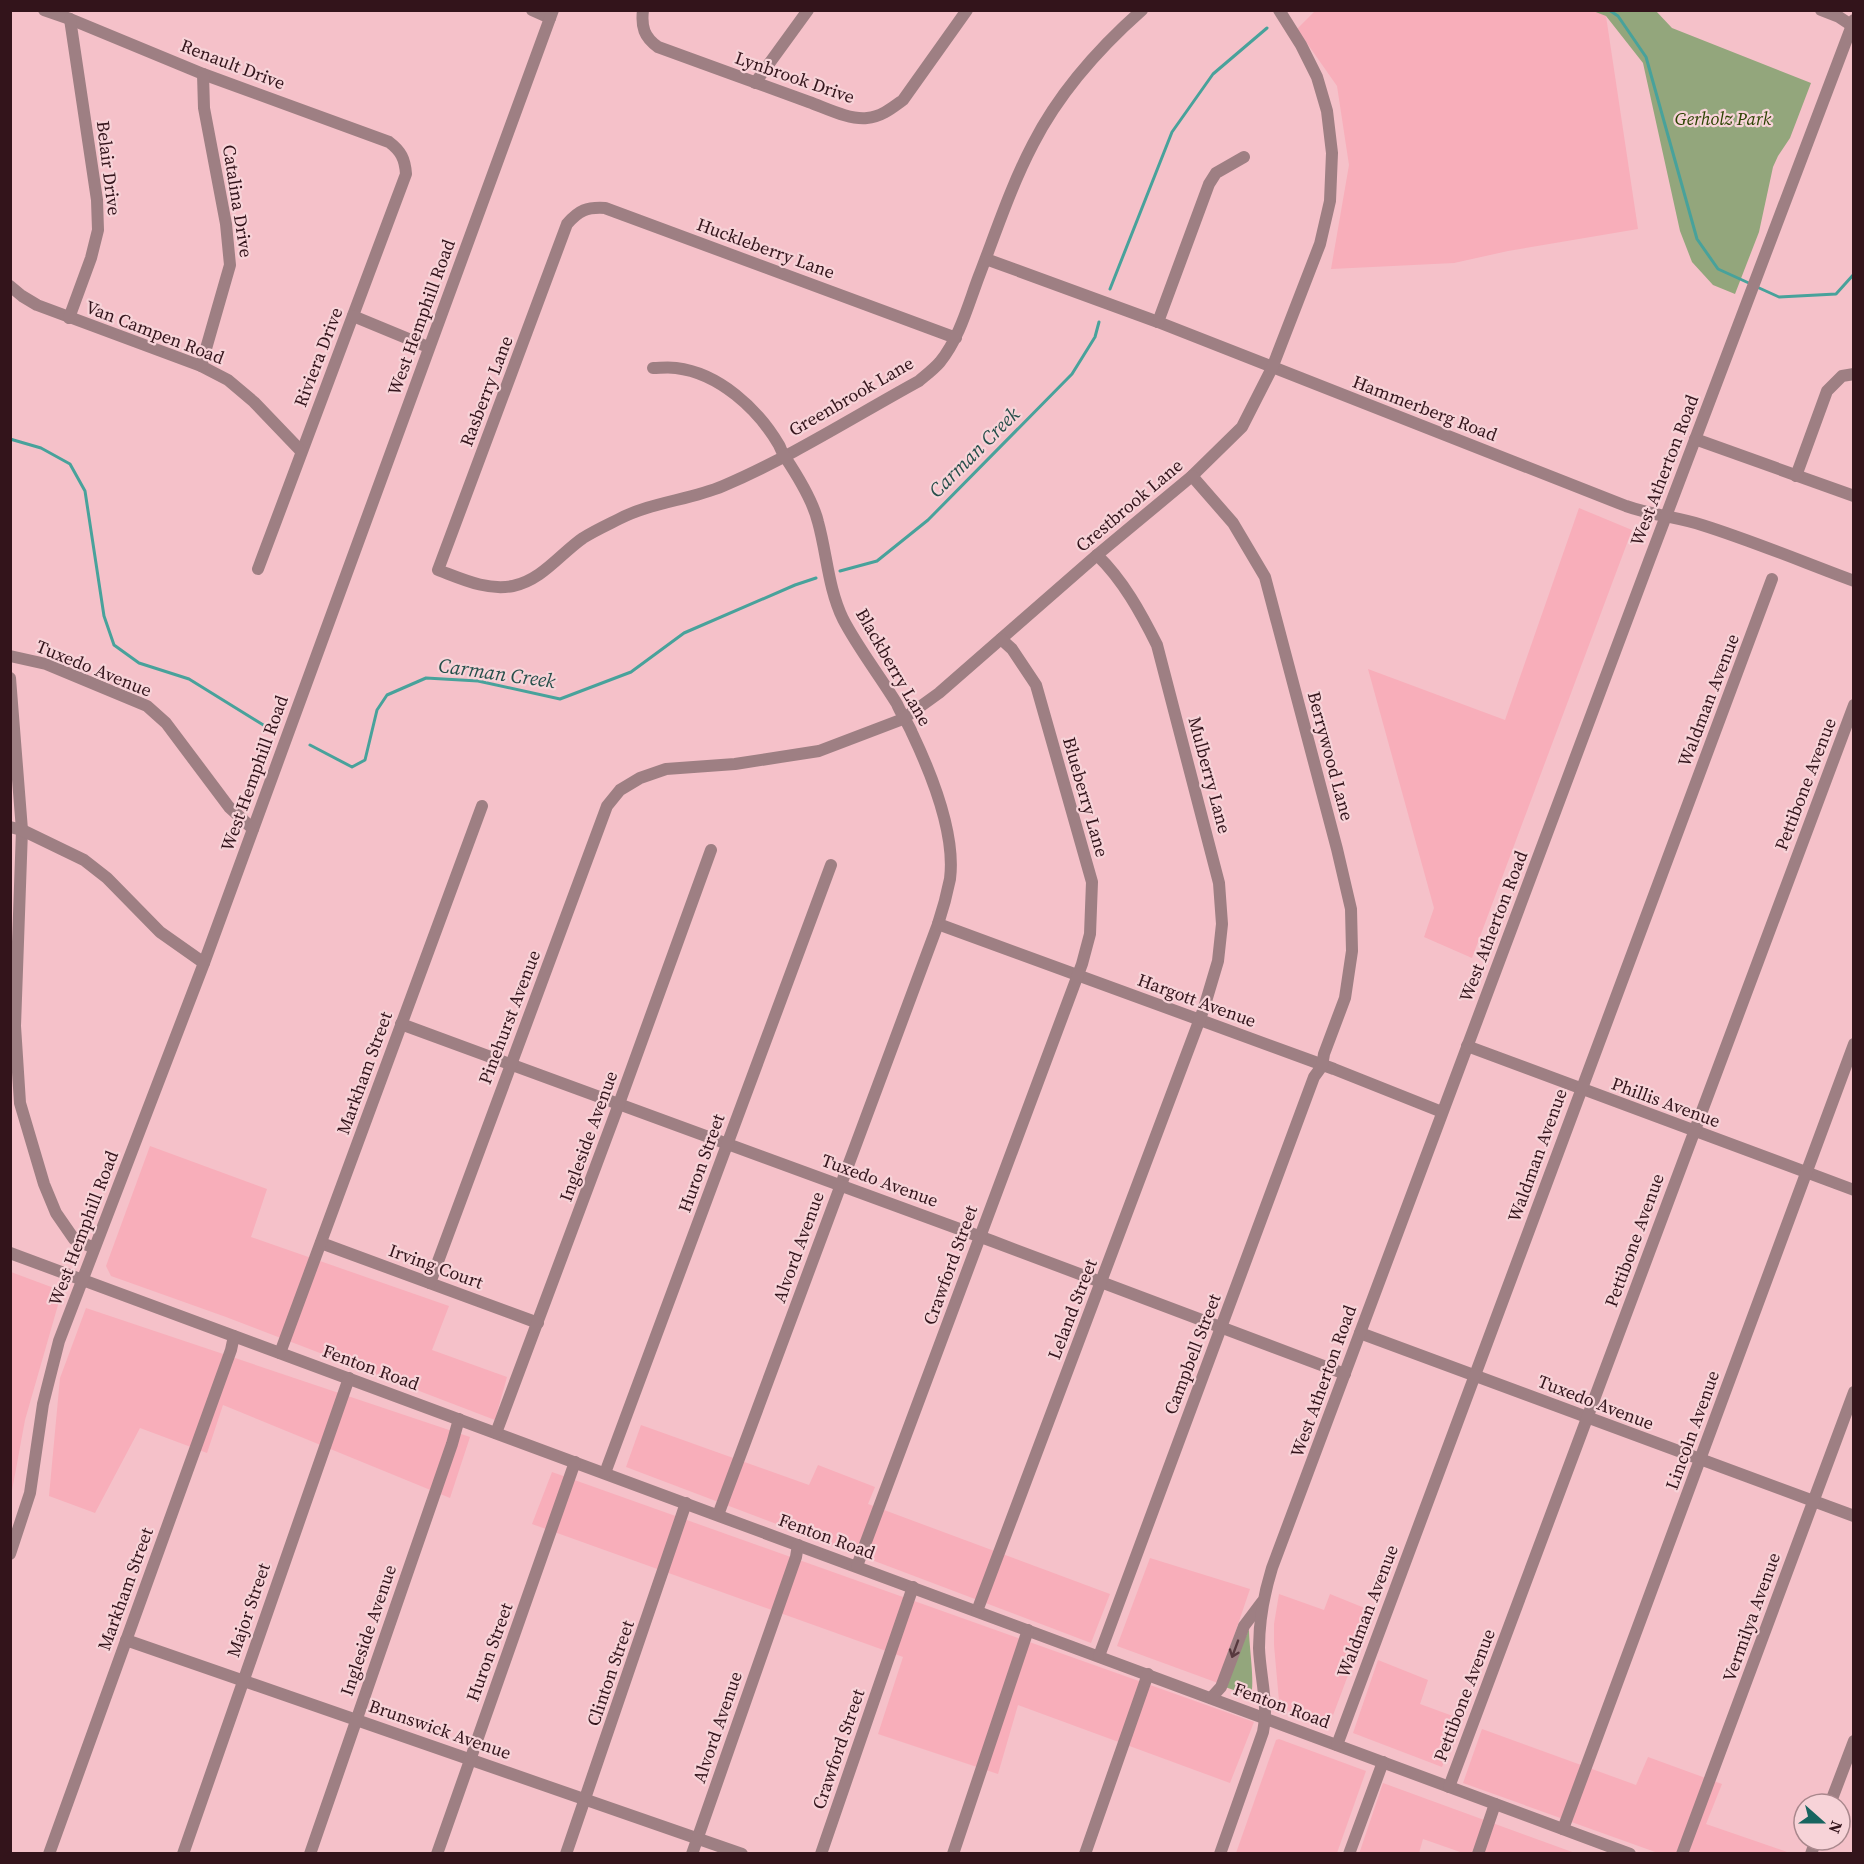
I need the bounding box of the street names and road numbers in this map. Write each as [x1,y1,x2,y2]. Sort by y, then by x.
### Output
street label: Renault Drive [177,33,289,95]
street label: Lynbrook Drive [732,45,858,109]
street label: Belair Drive [91,119,127,217]
street label: Catalina Drive [217,143,259,259]
street label: Huckleberry Lane [694,211,838,285]
street label: West Hemphill Road [381,236,461,398]
street label: Van Campen Road [82,294,228,370]
street label: Riviera Drive [288,304,348,410]
street label: Rasberry Lane [453,332,519,450]
street label: Greenbrook Lane [784,350,918,442]
street label: Hammerberg Road [1349,369,1501,447]
street label: West Atherton Road [1624,391,1704,549]
street label: Crestbrook Lane [1070,453,1188,557]
street label: Blackberry Lane [850,604,938,730]
street label: Waldman Avenue [1671,630,1745,770]
street label: Tuxedo Avenue [32,633,156,703]
street label: Berrywood Lane [1302,689,1360,823]
street label: West Hemphill Road [214,692,294,854]
street label: Mulberry Lane [1182,714,1238,836]
street label: Pettibone Avenue [1768,714,1842,854]
street label: Blueberry Lane [1057,734,1115,860]
street label: West Atherton Road [1453,847,1533,1005]
street label: Pinehurst Avenue [472,946,546,1088]
street label: Hargott Avenue [1134,967,1260,1033]
street label: Markham Street [330,1008,398,1138]
street label: Ingleside Avenue [553,1067,623,1205]
street label: Phillis Avenue [1608,1071,1724,1133]
street label: Waldman Avenue [1501,1085,1573,1225]
street label: Huron Street [672,1110,730,1216]
street label: West Hemphill Road [42,1147,124,1309]
street label: Tuxedo Avenue [818,1147,942,1213]
street label: Pettibone Avenue [1598,1170,1670,1310]
street label: Alvord Avenue [766,1188,830,1306]
street label: Crawford Street [917,1202,983,1328]
street label: Irving Court [385,1237,487,1295]
street label: Leland Street [1041,1255,1103,1363]
street label: Campbell Street [1157,1290,1227,1418]
street label: West Atherton Road [1284,1302,1362,1460]
street label: Fenton Road [319,1338,423,1396]
street label: Lincoln Avenue [1659,1367,1725,1493]
street label: Tuxedo Avenue [1534,1368,1658,1436]
street label: Fenton Road [775,1507,879,1565]
street label: Markham Street [91,1524,159,1654]
street label: Waldman Avenue [1330,1541,1404,1681]
street label: Vermilya Avenue [1716,1549,1786,1685]
street label: Major Street [220,1559,276,1661]
street label: Ingleside Avenue [334,1561,402,1699]
street label: Huron Street [460,1599,518,1705]
street label: Clinton Street [580,1617,640,1729]
street label: Pettibone Avenue [1427,1625,1501,1765]
street label: Alvord Avenue [686,1668,748,1786]
street label: Fenton Road [1230,1676,1334,1734]
street label: Crawford Street [806,1685,870,1812]
street label: Brunswick Avenue [365,1693,515,1765]

